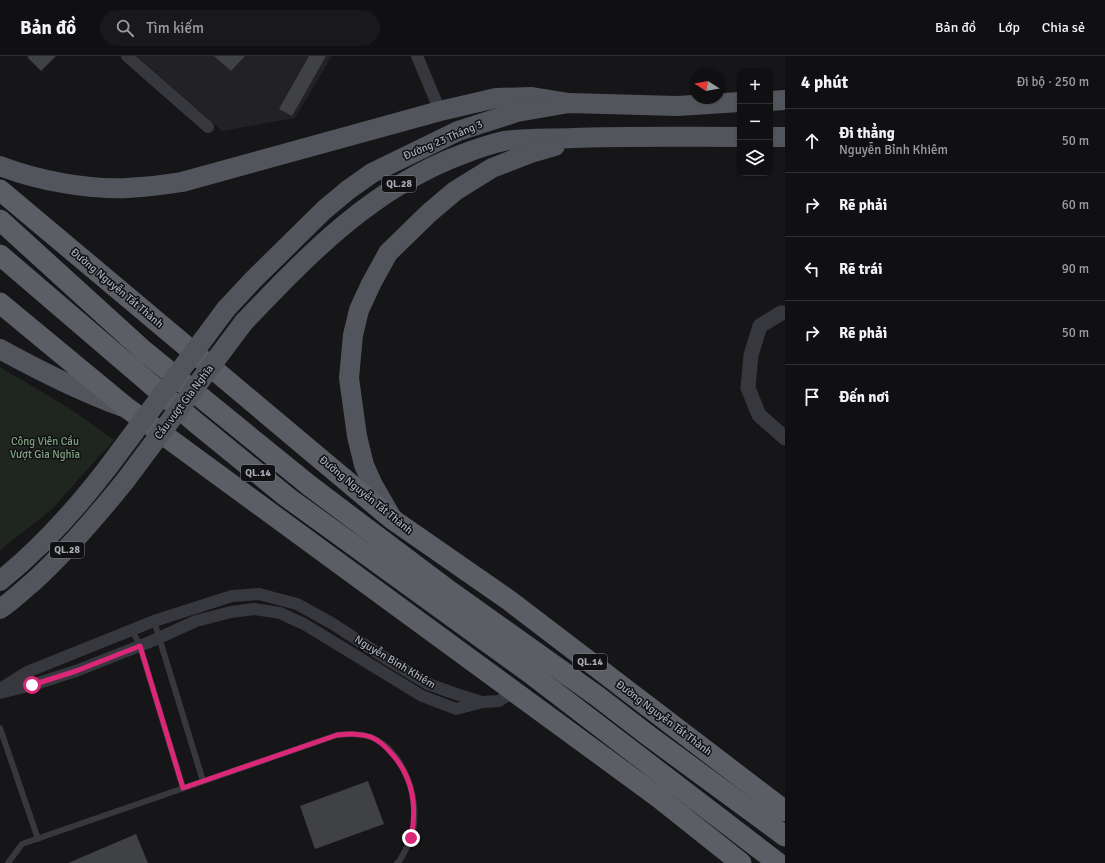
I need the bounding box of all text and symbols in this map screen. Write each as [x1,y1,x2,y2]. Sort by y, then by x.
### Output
search box [100,10,380,46]
text: Bản đồ [20,16,76,40]
icon: search [114,17,136,39]
text: Tìm kiếm [146,19,204,37]
text: Bản đồ [935,19,976,36]
text: Lớp [998,19,1020,36]
text: Chia sẻ [1042,19,1085,36]
north arrow [689,68,725,104]
map controls [737,68,773,176]
button: + [737,68,773,104]
text: 4 phút [801,72,848,93]
text: Đi bộ · 250 m [1016,74,1089,90]
button: − [737,104,773,140]
street label: Đường 23 Tháng 3 [401,117,485,163]
text: Đi thẳng [839,124,895,142]
icon: ahead [801,130,823,152]
text: 50 m [1062,133,1089,149]
button: layers [737,140,773,176]
text: Nguyễn Bỉnh Khiêm [839,142,948,158]
road number: QL.28 [382,176,416,192]
icon: right [801,194,823,216]
text: Rẽ phải [839,196,887,214]
text: 60 m [1062,197,1089,213]
street label: Đường Nguyễn Tất Thành [68,245,167,331]
icon: left [801,258,823,280]
text: Rẽ trái [839,260,882,278]
text: 90 m [1062,261,1089,277]
icon: right [801,322,823,344]
text: Rẽ phải [839,324,887,342]
text: 50 m [1062,325,1089,341]
street label: Cầu vượt Gia Nghĩa [151,361,216,442]
icon: arrive [801,386,823,408]
text: Đến nơi [839,388,889,406]
park label: Công Viên Cầu Vượt Gia Nghĩa [10,434,80,461]
street label: Đường Nguyễn Tất Thành [317,452,416,537]
road number: QL.14 [241,465,275,481]
road number: QL.28 [50,542,84,558]
street label: Nguyễn Bỉnh Khiêm [352,632,439,691]
road number: QL.14 [573,654,607,670]
route start [23,676,41,694]
street label: Đường Nguyễn Tất Thành [613,677,715,758]
route end [402,829,420,847]

